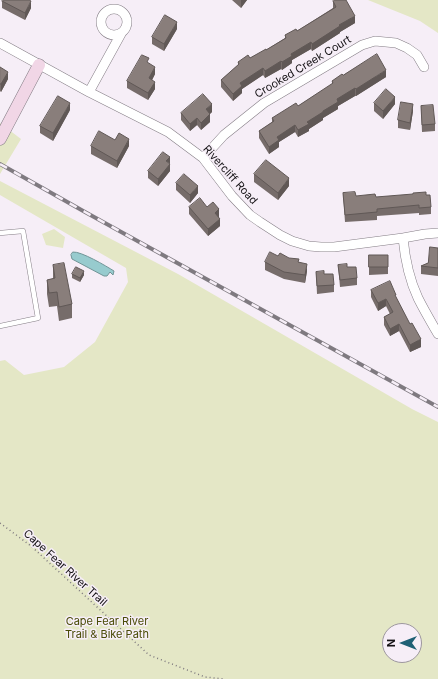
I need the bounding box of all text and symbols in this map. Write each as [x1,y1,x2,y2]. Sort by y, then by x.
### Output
street label: Crooked Creek Court [252,33,354,101]
street label: Rivercliff Road [200,143,260,207]
street label: Cape Fear River Trail [20,527,110,609]
park label: Cape Fear River Trail & Bike Path [65,615,149,641]
north arrow [382,623,422,663]
text: N [384,639,398,647]

